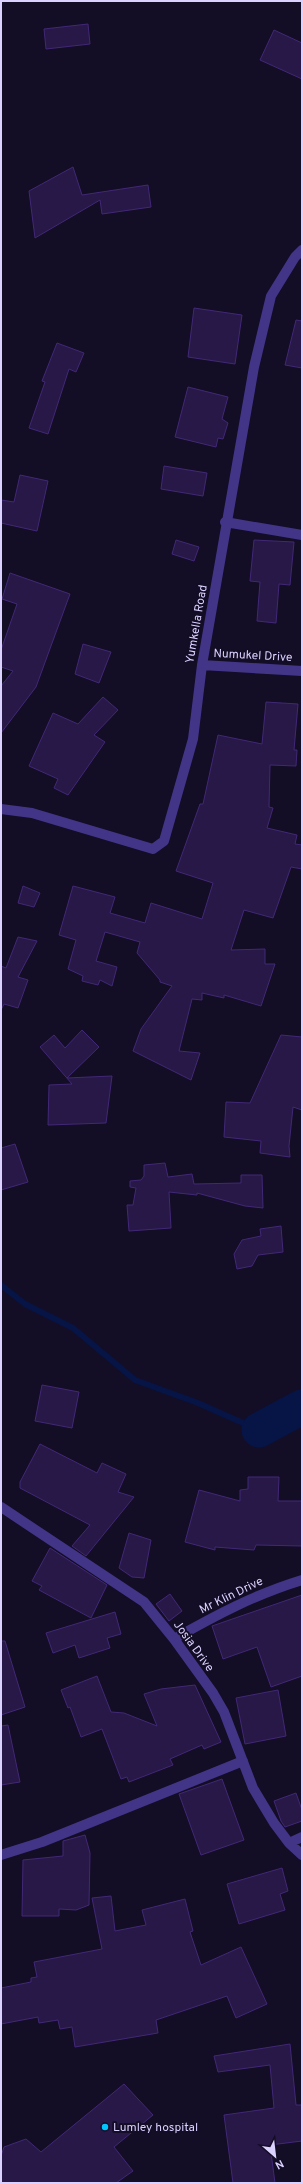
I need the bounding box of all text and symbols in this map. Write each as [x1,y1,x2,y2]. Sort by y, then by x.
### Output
street label: Yumkella Road [182,584,212,665]
street label: Numukel Drive [213,646,293,666]
street label: Mr Klin Drive [197,1574,266,1618]
street label: Josia Drive [169,1618,217,1675]
place label: Lumley hospital [113,2120,198,2136]
marker: Lumley hospital [100,2122,110,2132]
north arrow [255,2136,295,2176]
text: N [272,2156,286,2172]

